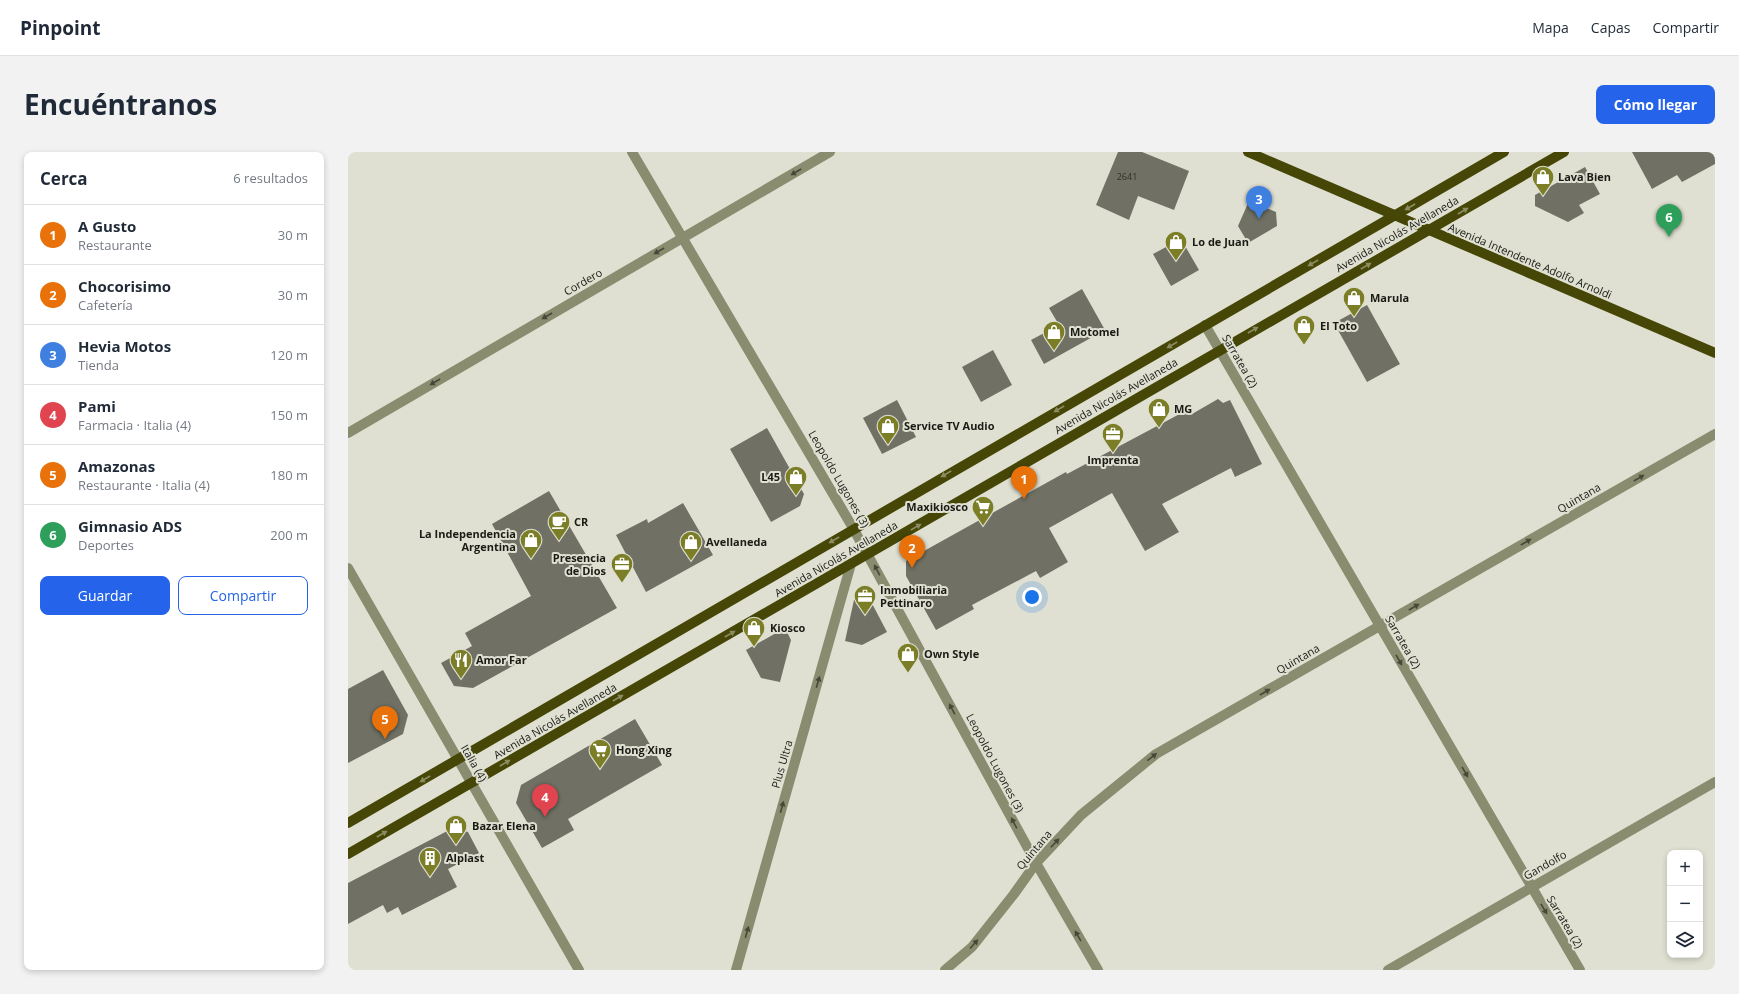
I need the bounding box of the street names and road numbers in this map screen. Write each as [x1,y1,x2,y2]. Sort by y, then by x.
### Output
street label: Avenida Nicolás Avellaneda [1332,192,1461,275]
street label: Avenida Intendente Adolfo Arnoldi [1446,219,1614,302]
street label: Cordero [561,264,605,299]
street label: Sarratea (2) [1219,331,1262,390]
street label: Avenida Nicolás Avellaneda [1051,354,1180,437]
street label: Leopoldo Lugones (3) [806,427,873,530]
street label: Quintana [1554,479,1603,516]
street label: Avenida Nicolás Avellaneda [771,517,900,600]
street label: Sarratea (2) [1382,612,1425,671]
street label: Quintana [1273,640,1322,677]
street label: Avenida Nicolás Avellaneda [490,679,619,762]
street label: Leopoldo Lugones (3) [963,711,1028,815]
street label: Plus Ultra [767,738,796,790]
street label: Italia (4) [458,741,491,784]
street label: Quintana [1013,827,1055,873]
street label: Gandolfo [1521,846,1569,883]
street label: Sarratea (2) [1544,893,1587,951]

